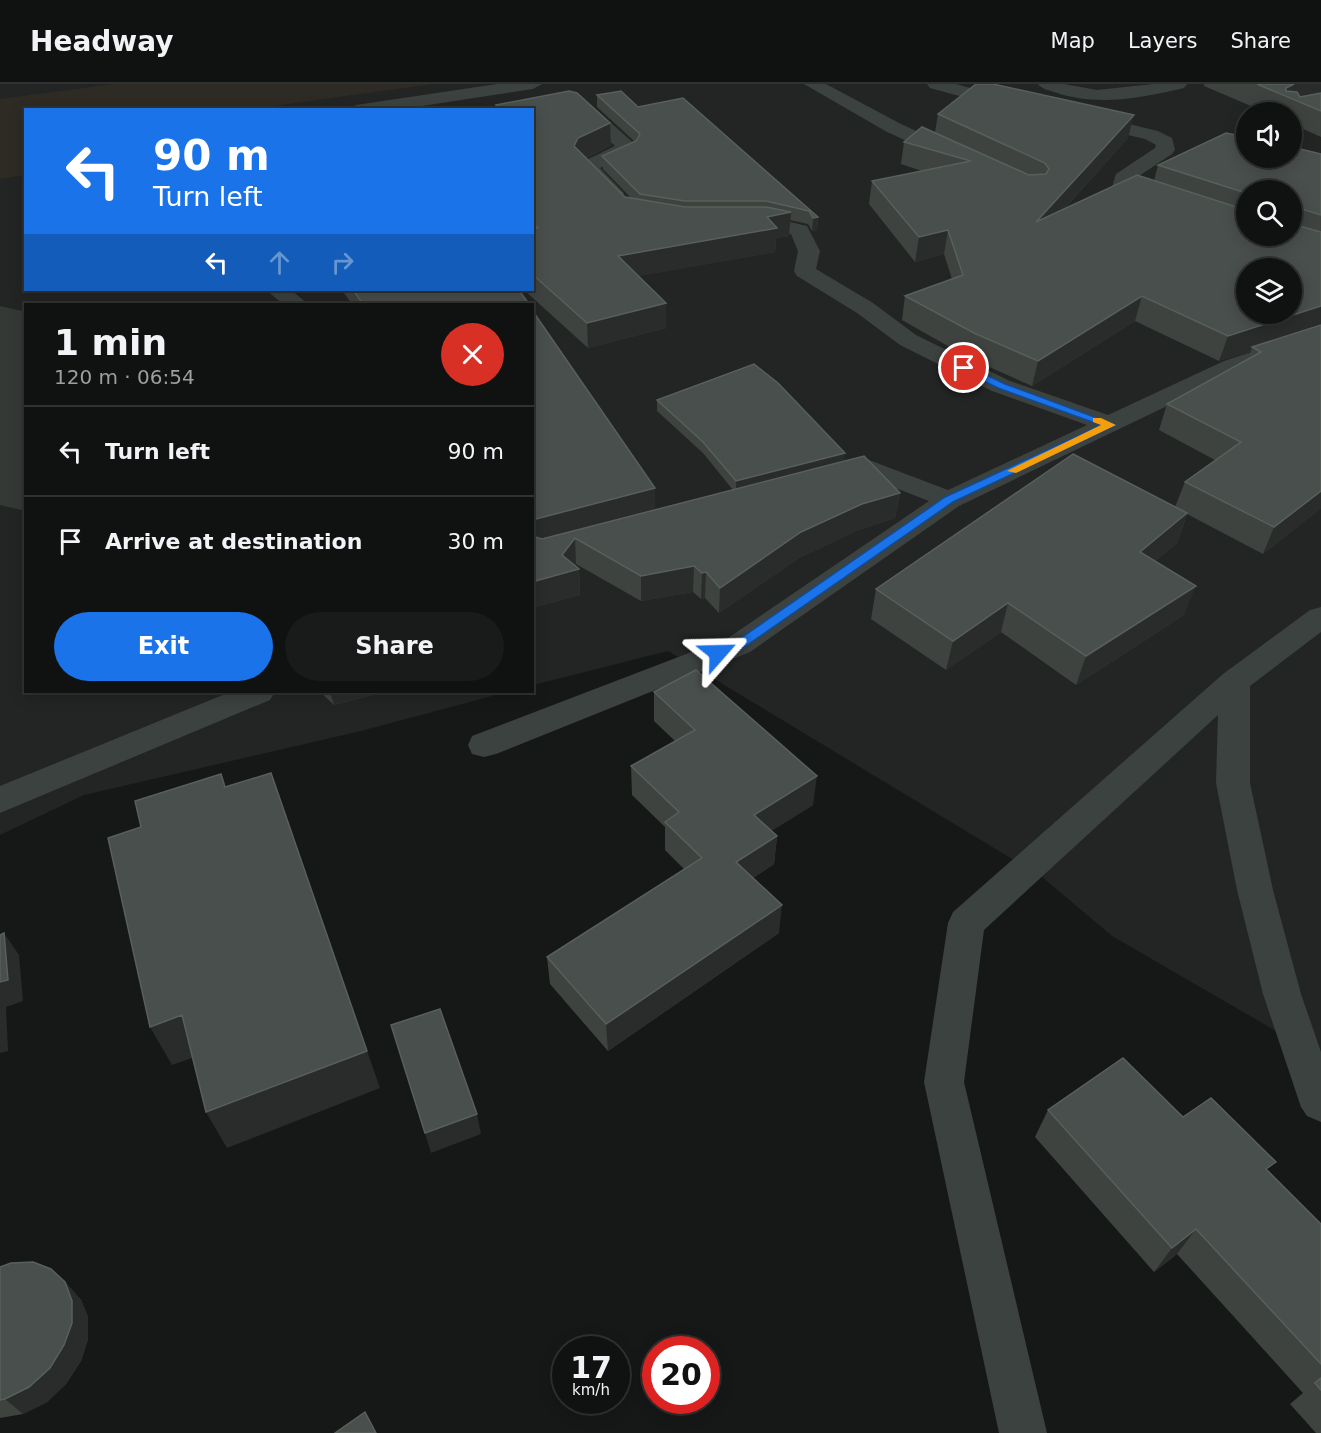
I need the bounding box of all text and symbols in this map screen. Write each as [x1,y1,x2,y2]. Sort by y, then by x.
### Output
text: Headway [30,25,174,58]
text: Map [1051,29,1095,53]
text: Layers [1128,29,1197,53]
text: Share [1230,29,1291,53]
map controls [1236,102,1302,324]
button: sound [1236,102,1302,168]
text: 90 m [153,131,270,180]
icon: left [54,132,132,210]
button: search [1236,180,1302,246]
text: Turn left [153,181,263,212]
icon: left [200,246,233,279]
icon: ahead [263,246,296,279]
icon: right [326,246,359,279]
button: layers [1236,258,1302,324]
text: 1 min [54,322,167,363]
button: close [441,323,504,386]
pin [938,342,989,393]
icon: arrive [947,351,980,384]
text: 120 m · 06:54 [54,365,195,389]
icon: left [54,435,87,468]
text: Turn left [105,439,210,464]
text: 90 m [448,439,504,464]
icon: arrive [54,525,87,558]
text: Arrive at destination [105,529,362,554]
text: 30 m [448,529,504,554]
button: Exit [54,612,273,681]
button: Share [285,612,504,681]
position arrow [686,621,750,685]
speed limit sign: 20 [642,1336,720,1414]
text: 17 [570,1350,612,1385]
text: km/h [572,1381,610,1399]

